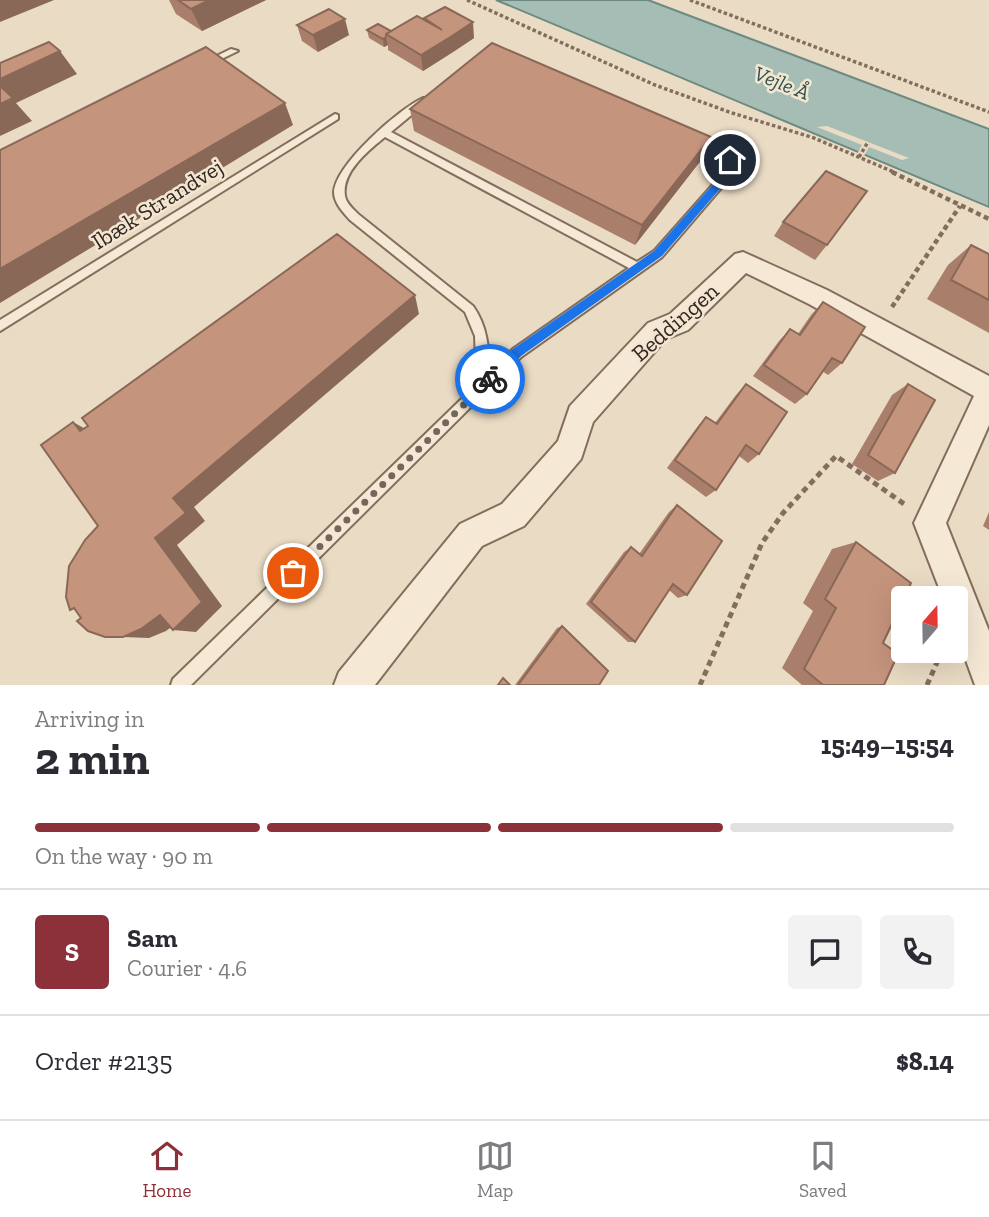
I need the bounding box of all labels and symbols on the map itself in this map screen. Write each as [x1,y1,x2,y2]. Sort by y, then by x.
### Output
water label: Vejle Å [751,60,814,105]
pin [700,130,760,190]
street label: Ibæk Strandvej [86,153,228,255]
street label: Beddingen [626,277,724,367]
courier [455,344,525,414]
pin [263,543,323,603]
north arrow [891,586,968,663]

